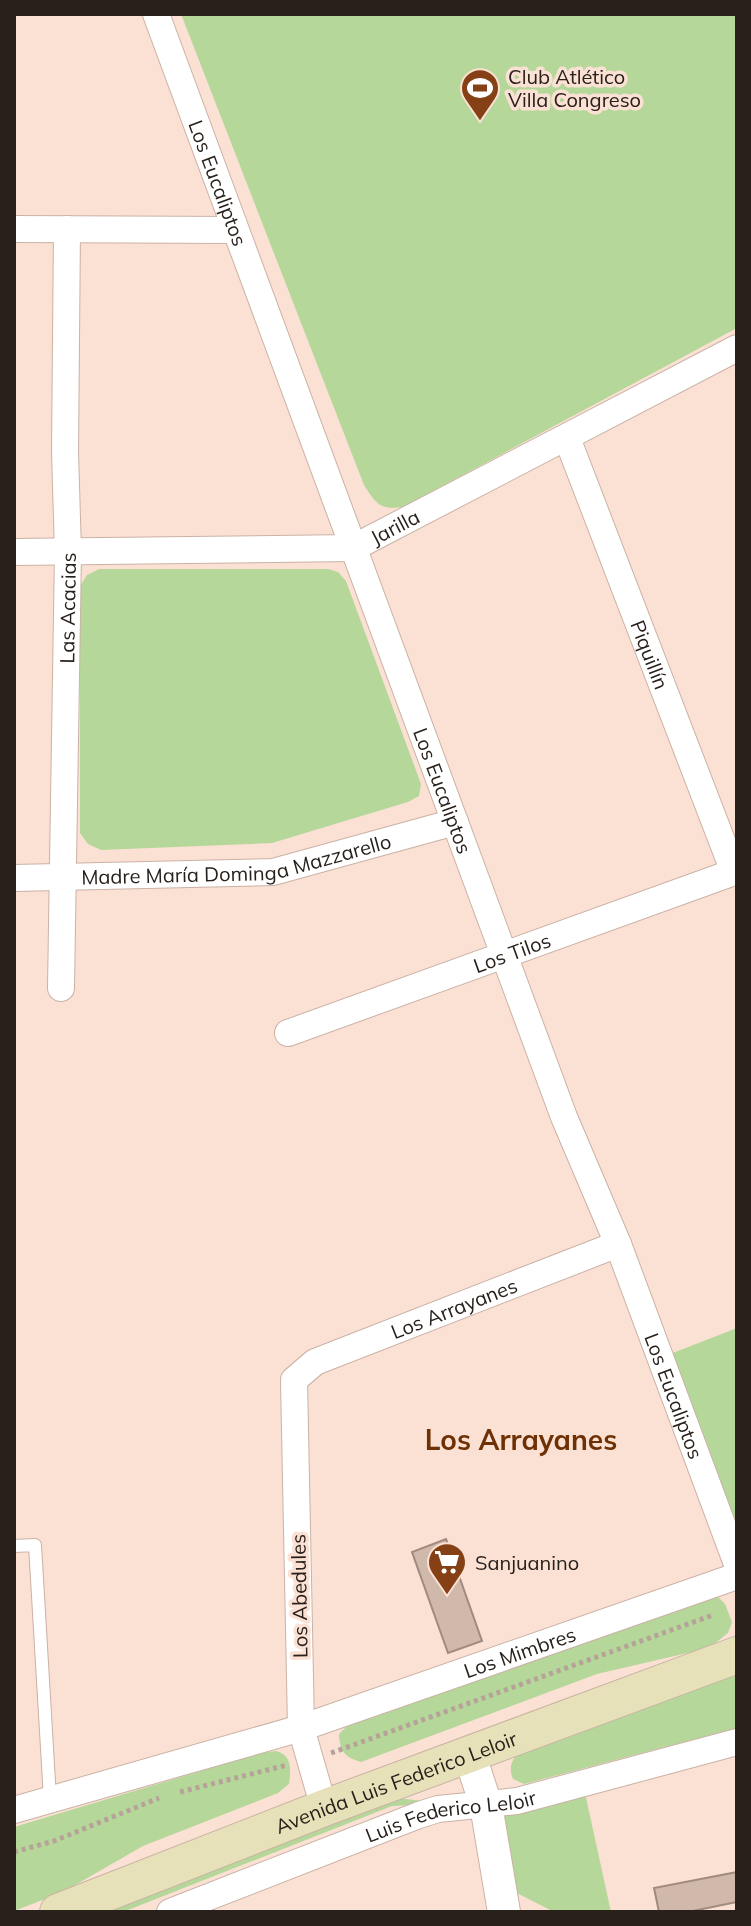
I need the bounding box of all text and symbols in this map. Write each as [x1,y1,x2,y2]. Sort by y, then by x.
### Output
place label: Club Atlético Villa Congreso [508,64,641,112]
sports icon: Club Atlético Villa Congreso [459,67,501,122]
street label: Los Eucaliptos [184,116,253,249]
street label: Jarilla [366,503,424,549]
street label: Las Acacias [54,552,80,664]
street label: Piquillín [626,616,675,693]
street label: Los Eucaliptos [409,724,478,857]
street label: Madre María Dominga Mazzarello [81,828,394,889]
street label: Los Tilos [470,927,554,978]
street label: Los Arrayanes [387,1272,521,1344]
street label: Los Eucaliptos [640,1329,709,1462]
district label: Los Arrayanes [425,1422,617,1457]
street label: Los Abedules [285,1534,313,1658]
supermarket icon: Sanjuanino [426,1541,468,1596]
place label: Sanjuanino [475,1550,579,1575]
street label: Los Mimbres [460,1621,579,1683]
street label: Avenida Luis Federico Leloir [273,1725,521,1839]
street label: Luis Federico Leloir [362,1783,538,1849]

